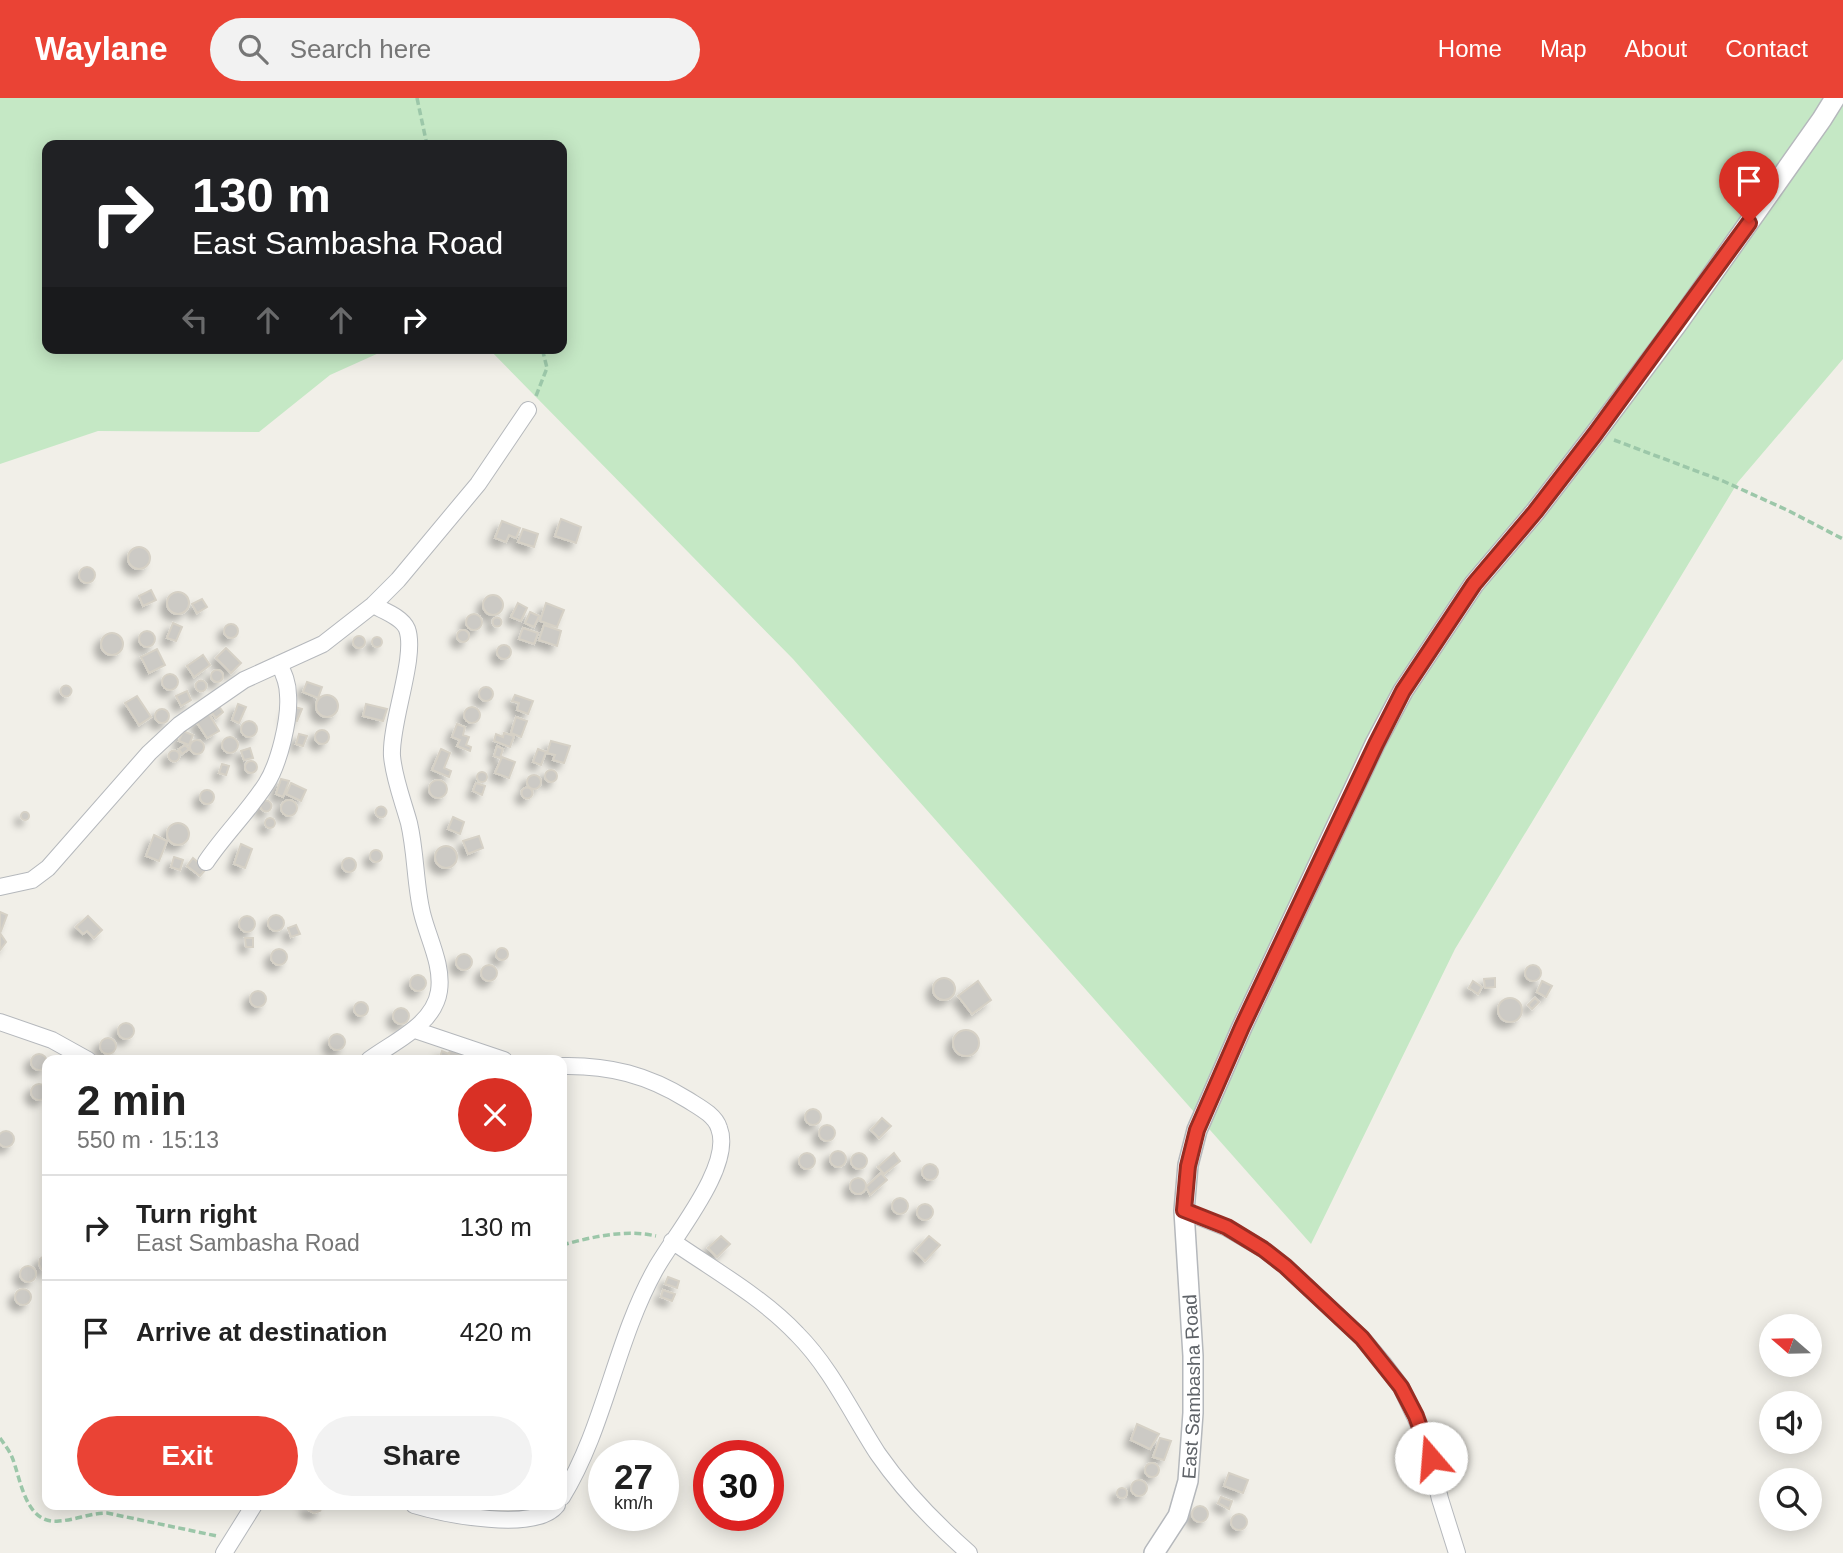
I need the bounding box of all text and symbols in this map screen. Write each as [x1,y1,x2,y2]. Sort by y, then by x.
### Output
search box [210,18,700,81]
text: Waylane [35,30,168,67]
icon: search [234,30,272,68]
text: Search here [290,34,431,64]
text: Home [1438,35,1502,62]
text: Map [1540,35,1587,62]
text: About [1625,35,1687,62]
text: Contact [1725,35,1808,62]
pin [1719,151,1779,223]
icon: arrive [1730,162,1768,200]
icon: right [77,168,168,259]
text: 130 m [192,168,331,222]
text: East Sambasha Road [192,225,503,261]
icon: left [176,301,214,339]
icon: ahead [249,301,287,339]
icon: ahead [322,301,360,339]
icon: right [395,301,433,339]
text: 2 min [77,1077,187,1124]
button: close [458,1078,532,1152]
text: 550 m · 15:13 [77,1127,219,1153]
text: Turn right [136,1199,257,1229]
icon: right [77,1209,115,1247]
text: 130 m [460,1212,532,1242]
text: East Sambasha Road [136,1230,360,1256]
street label: East Sambasha Road [1178,1294,1204,1480]
icon: arrive [77,1314,115,1352]
north arrow [1759,1314,1822,1377]
map controls [1759,1314,1822,1531]
text: Arrive at destination [136,1317,387,1347]
text: 420 m [460,1317,532,1347]
button: sound [1759,1391,1822,1454]
button: Exit [77,1416,298,1496]
button: Share [312,1416,532,1496]
position arrow [1394,1421,1468,1495]
speed limit sign: 30 [693,1440,784,1531]
text: 27 [614,1457,653,1496]
button: search [1759,1468,1822,1531]
text: km/h [614,1493,653,1513]

